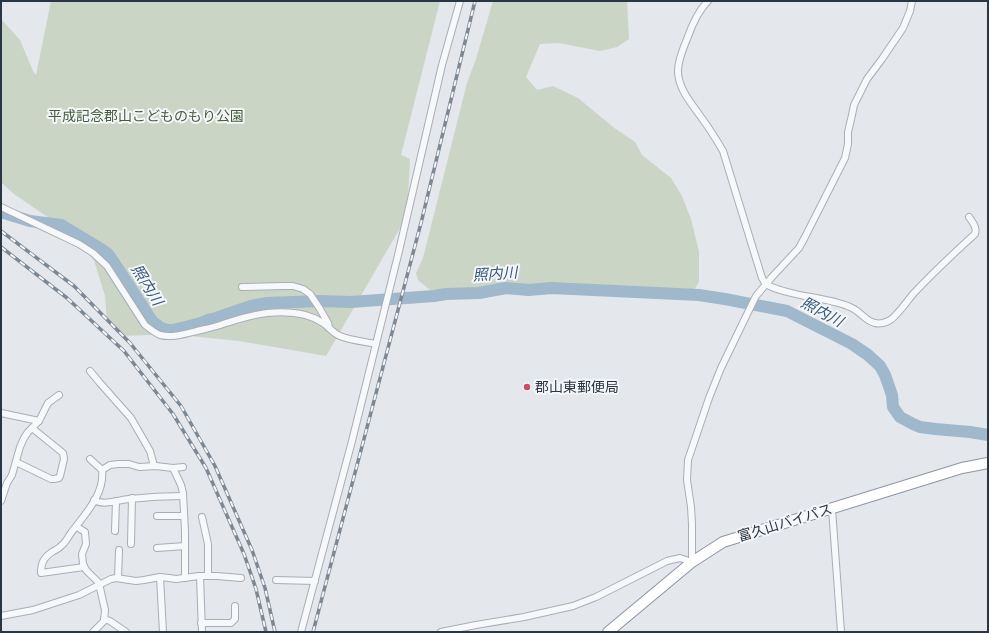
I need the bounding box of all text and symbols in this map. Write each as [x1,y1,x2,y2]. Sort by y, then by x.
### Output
park label: 平成記念郡山こどものもり公園 [48,108,244,125]
water label: 照内川 [127,261,168,311]
water label: 照内川 [472,263,520,285]
water label: 照内川 [798,293,848,331]
place label: 郡山東郵便局 [535,379,619,396]
marker: 郡山東郵便局 [522,382,532,392]
street label: 富久山バイパス [736,501,834,545]

